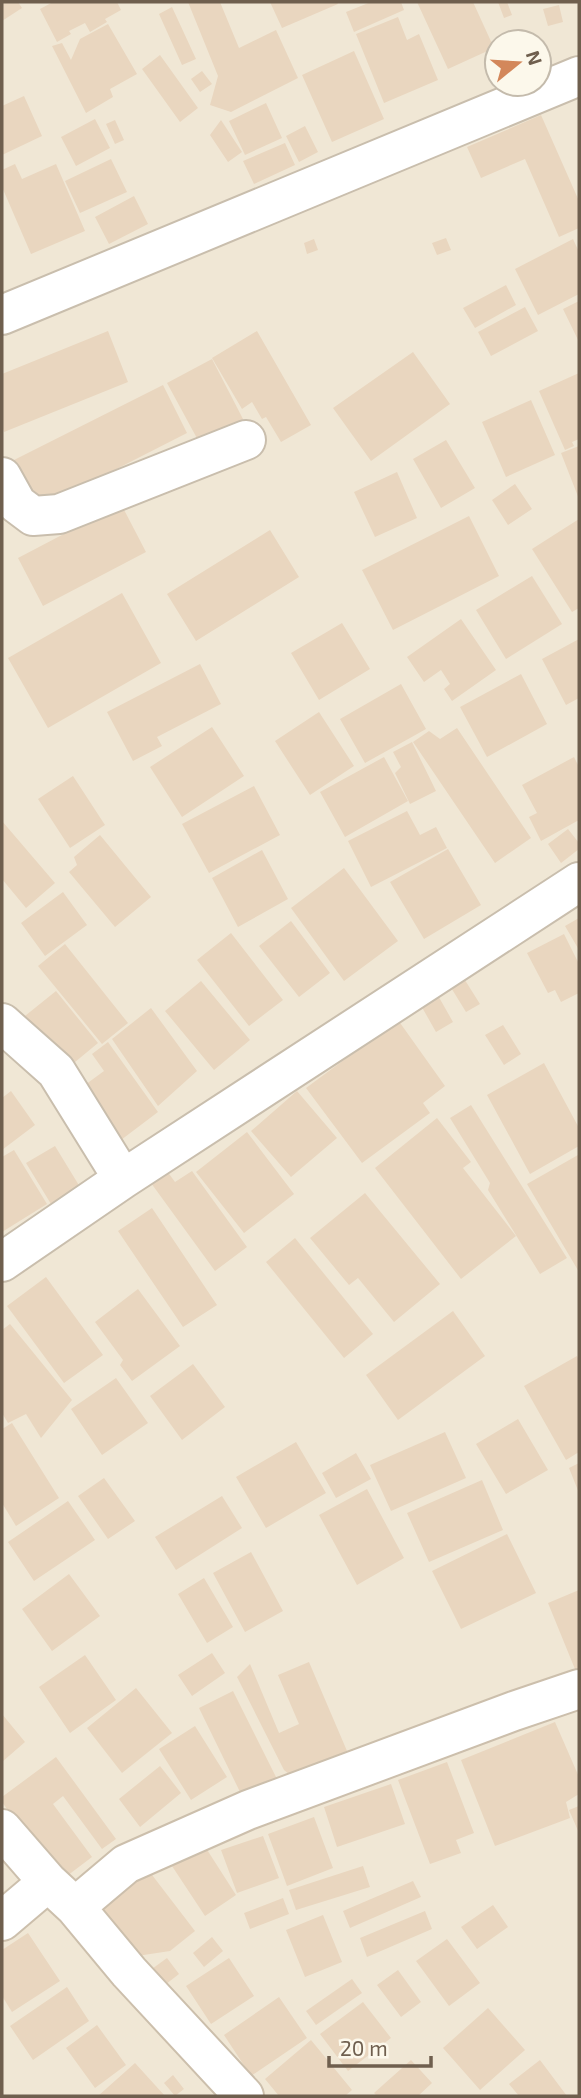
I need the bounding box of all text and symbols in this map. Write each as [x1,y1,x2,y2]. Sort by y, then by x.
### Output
north arrow [483,28,553,98]
text: N [522,48,548,68]
scale bar [329,2024,430,2068]
text: 20 m [340,2035,388,2060]

